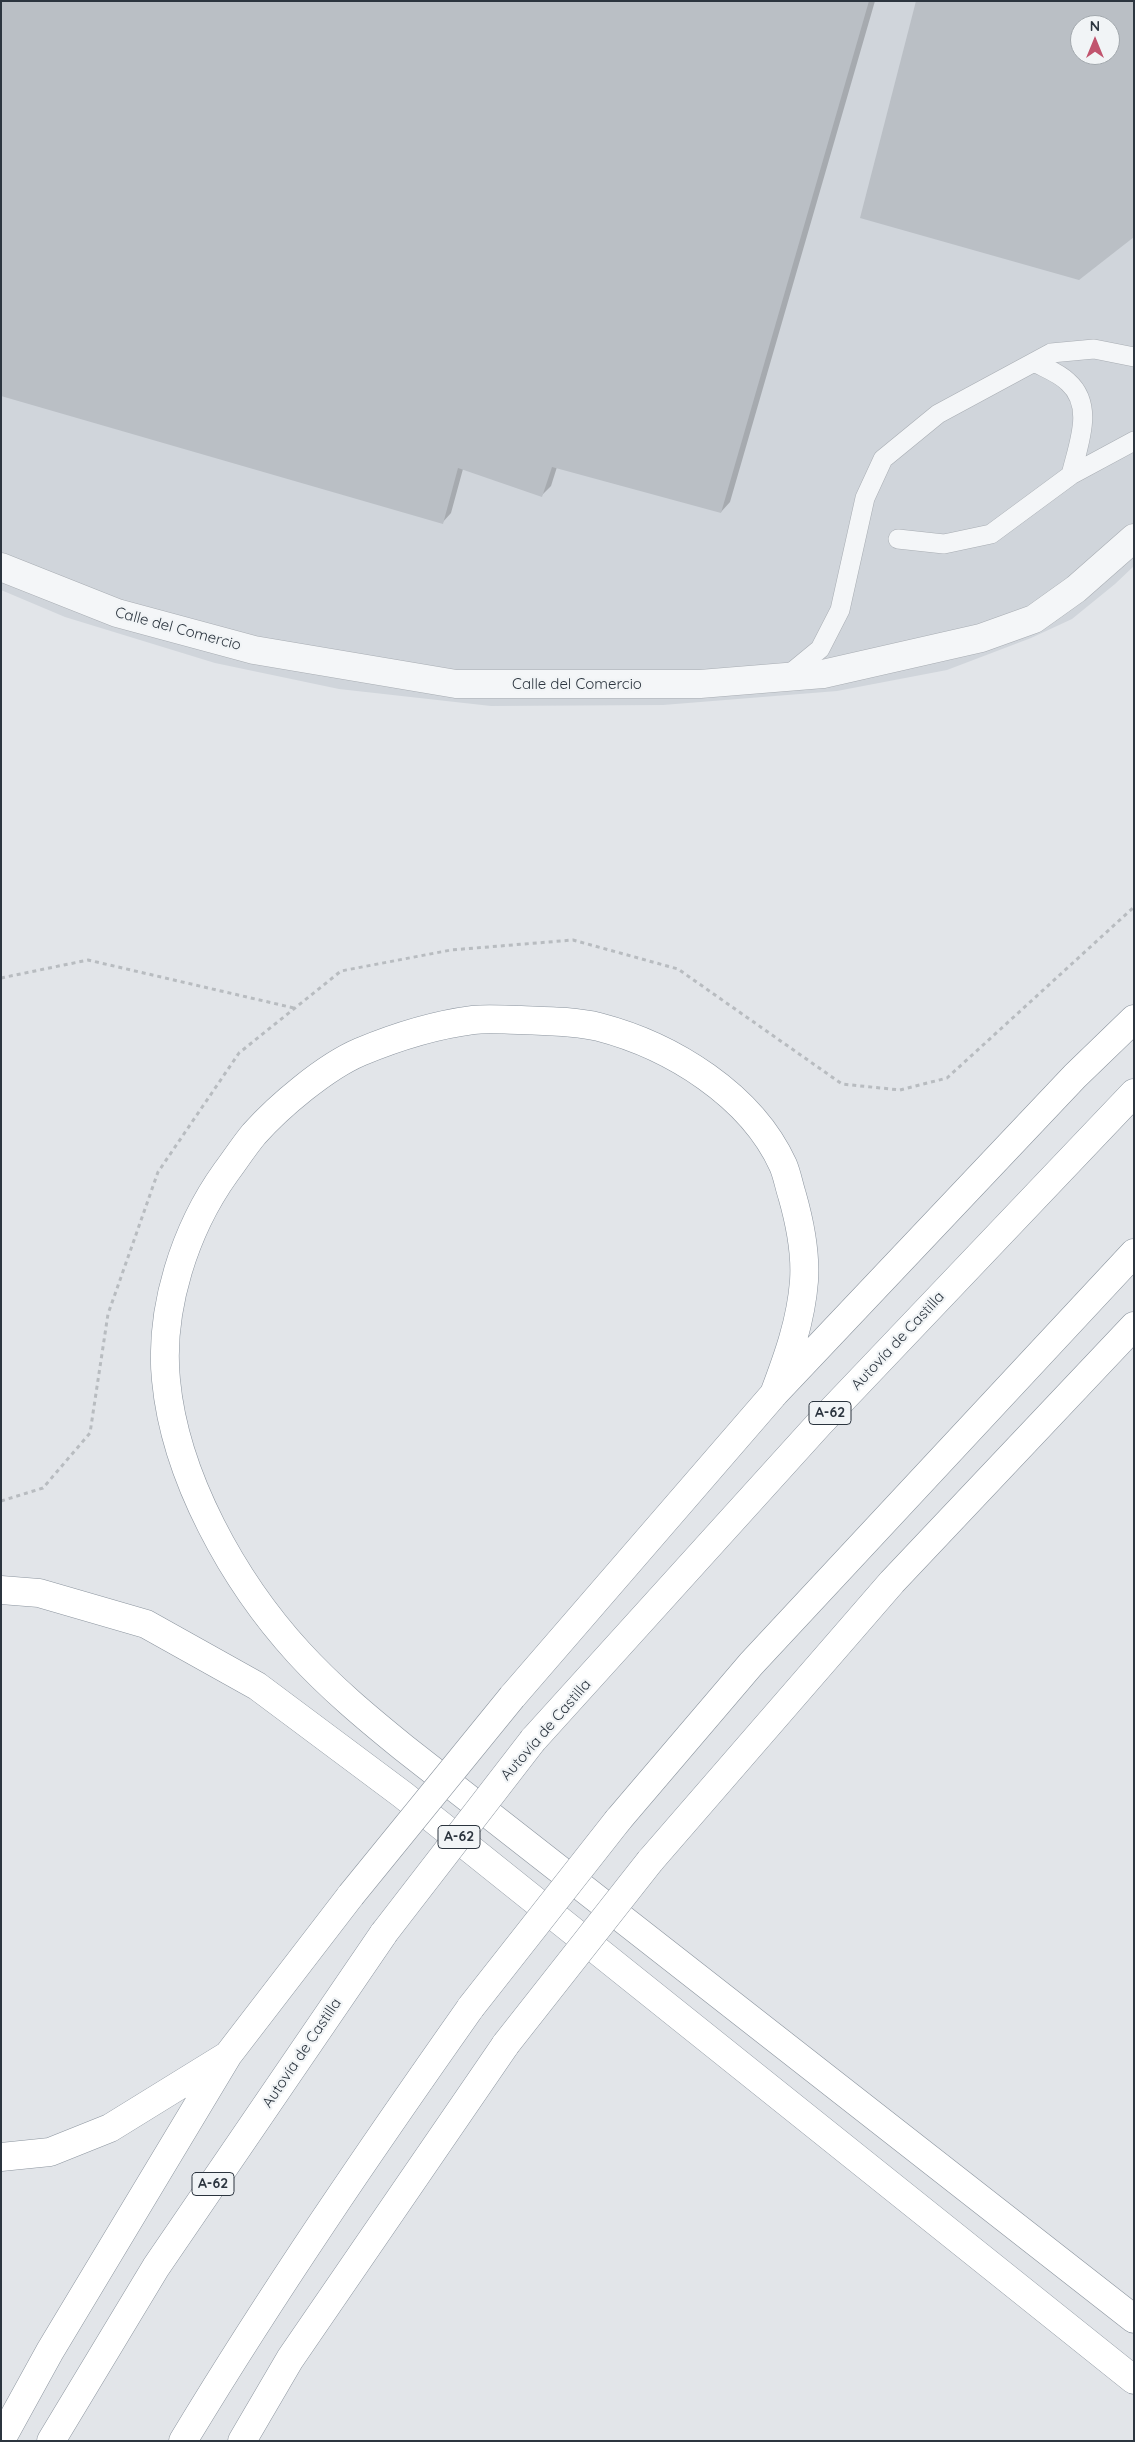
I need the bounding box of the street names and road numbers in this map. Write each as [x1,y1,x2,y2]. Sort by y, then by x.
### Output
street label: Calle del Comercio [113,604,243,654]
street label: Calle del Comercio [512,675,642,693]
street label: Autovía de Castilla [848,1288,948,1394]
road number: A-62 [809,1402,851,1425]
street label: Autovía de Castilla [497,1676,595,1784]
road number: A-62 [438,1825,480,1848]
street label: Autovía de Castilla [259,1995,345,2111]
road number: A-62 [192,2172,234,2196]

